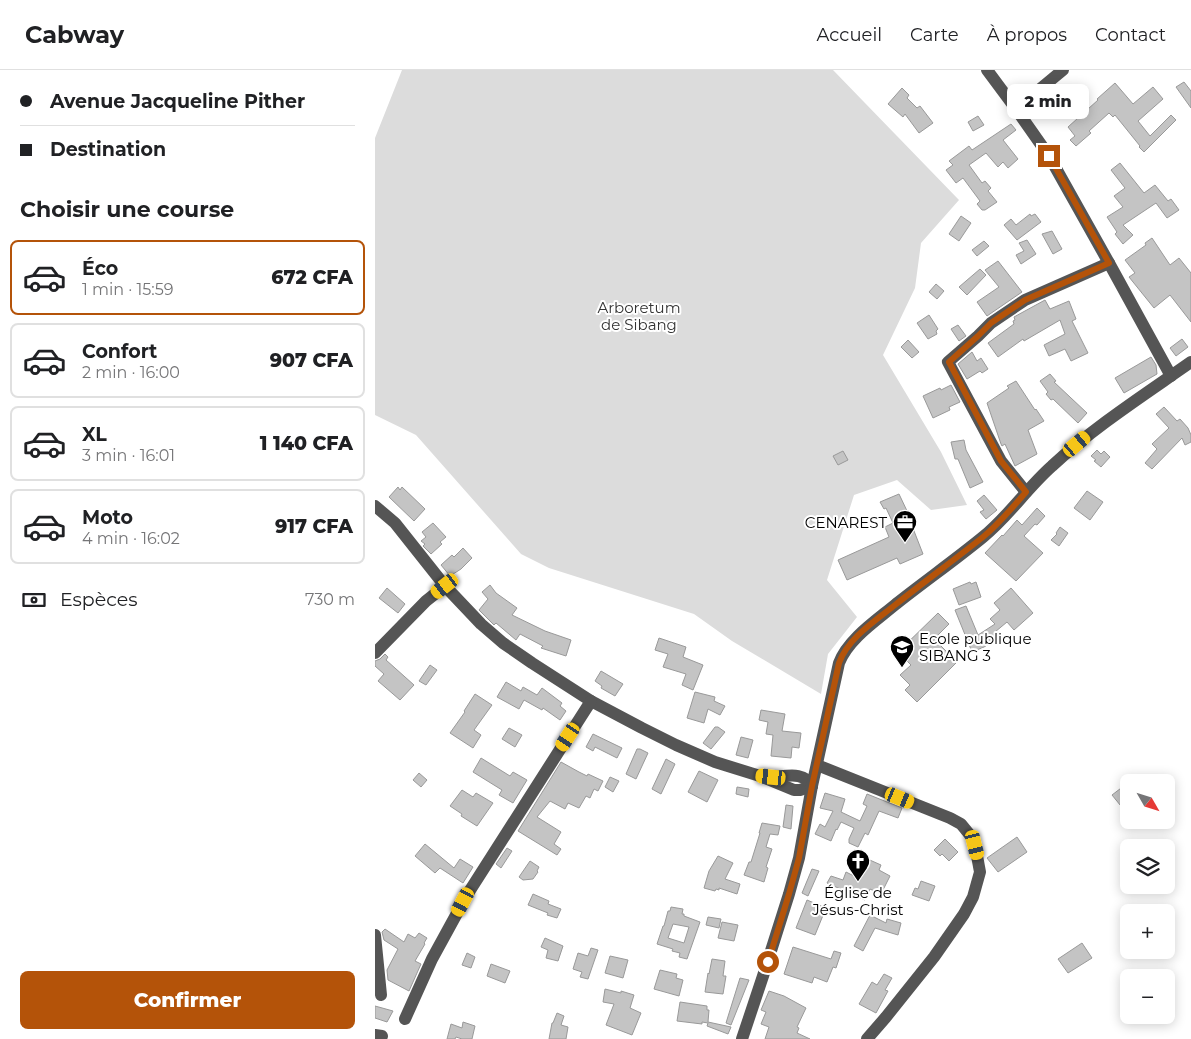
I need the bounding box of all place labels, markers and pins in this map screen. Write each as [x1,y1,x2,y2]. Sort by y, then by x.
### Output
office icon: CENAREST [892,509,918,543]
place label: CENAREST [805,513,887,532]
place label: Ecole publique SIBANG 3 [919,629,1031,665]
school or university icon: Ecole publique SIBANG 3 [889,634,915,668]
church icon: Église de Jésus-Christ [845,848,871,882]
place label: Église de Jésus-Christ [811,883,904,919]

